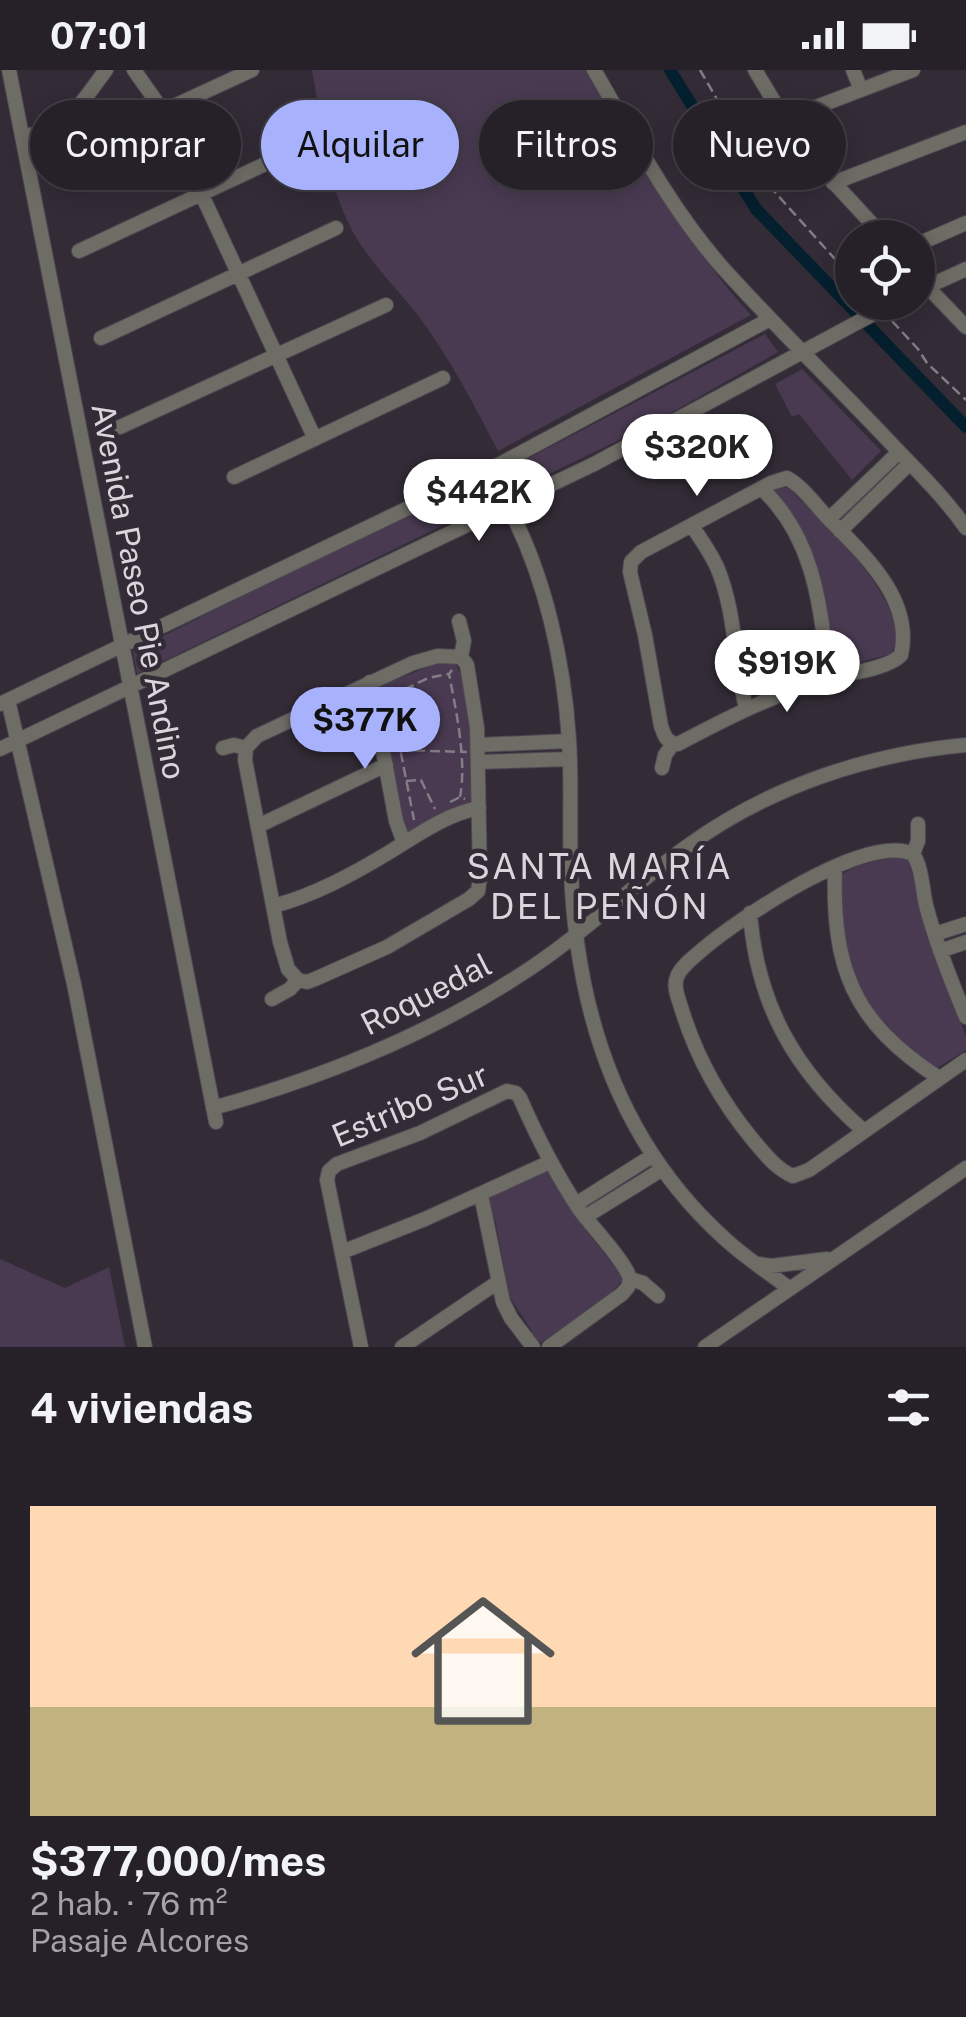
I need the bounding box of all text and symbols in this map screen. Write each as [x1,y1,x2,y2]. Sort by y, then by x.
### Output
text: 07:01 [50,13,149,58]
chip: Comprar [30,100,241,190]
chip: Alquilar [261,100,459,190]
chip: Filtros [479,100,653,190]
chip: Nuevo [673,100,846,190]
map controls [835,220,935,320]
button: locate [835,220,935,320]
street label: Avenida Paseo Pie Andino [84,400,194,782]
pin: $320K [627,414,767,499]
text: $320K [644,428,750,465]
pin: $442K [409,459,549,544]
text: $442K [425,473,533,510]
pin: $919K [717,630,857,715]
text: $919K [737,644,837,681]
pin: $377K [295,687,435,772]
text: $377K [312,701,418,738]
district label: SANTA MARÍA DEL PEÑÓN [467,845,733,927]
street label: Roquedal [355,945,497,1043]
street label: Estribo Sur [326,1056,494,1154]
icon: filters [881,1380,936,1435]
text: 4 viviendas [30,1383,253,1432]
icon: home [393,1571,573,1751]
text: $377,000/mes [30,1836,326,1885]
text: 2 hab. · 76 m² [30,1885,227,1922]
text: Pasaje Alcores [30,1922,249,1959]

